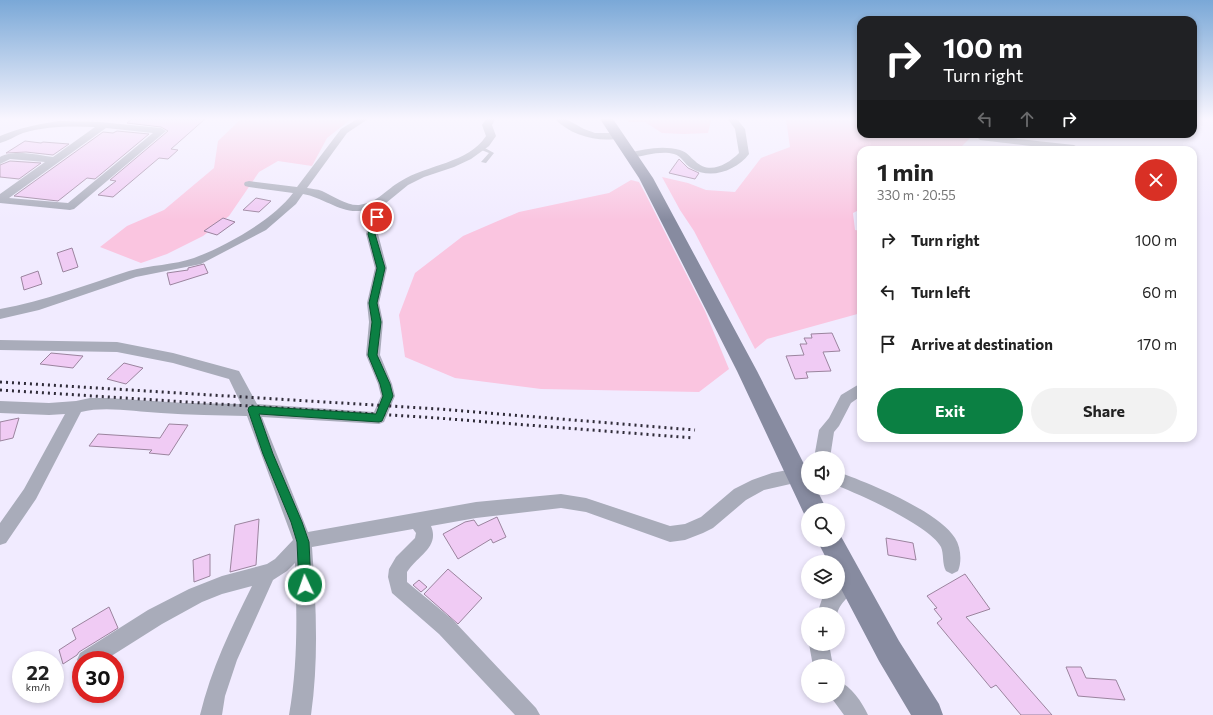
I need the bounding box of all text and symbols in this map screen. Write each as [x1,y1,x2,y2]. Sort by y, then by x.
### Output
text: 100 m [943,30,1023,64]
icon: right [877,32,929,84]
text: Turn right [943,64,1023,86]
icon: left [974,108,996,130]
icon: ahead [1016,108,1038,130]
icon: right [1058,108,1080,130]
text: 1 min [877,157,934,186]
button: close [1135,159,1177,201]
text: 330 m · 20:55 [877,187,956,203]
pin [360,200,394,234]
icon: arrive [366,206,388,228]
icon: right [877,229,899,251]
text: Turn right [911,231,980,249]
text: 100 m [1135,231,1177,249]
icon: left [877,281,899,303]
text: Turn left [911,283,970,301]
text: 60 m [1142,283,1177,301]
icon: arrive [877,333,899,355]
text: Arrive at destination [911,335,1053,353]
text: 170 m [1137,335,1177,353]
button: Exit [877,388,1023,434]
button: Share [1031,388,1177,434]
map controls [801,451,845,703]
button: sound [801,451,845,495]
button: search [801,503,845,547]
button: layers [801,555,845,599]
position arrow [284,564,326,606]
button: + [801,607,845,651]
speed limit sign: 30 [72,651,124,703]
button: − [801,659,845,703]
text: 22 [27,660,49,684]
text: km/h [26,681,50,693]

